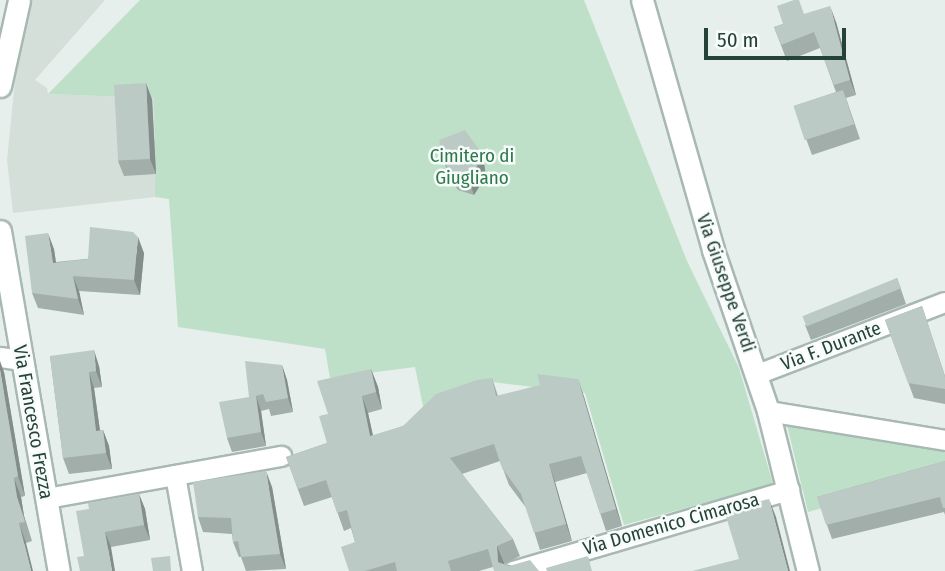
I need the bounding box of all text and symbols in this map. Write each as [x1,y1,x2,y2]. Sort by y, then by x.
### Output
scale bar [707,14,849,58]
text: 50 m [717,27,759,53]
park label: Cimitero di Giugliano [430,145,514,189]
street label: Via Giuseppe Verdi [692,211,760,355]
street label: Via F. Durante [778,317,884,375]
street label: Via Francesco Frezza [8,343,58,501]
street label: Via Domenico Cimarosa [580,488,762,560]

